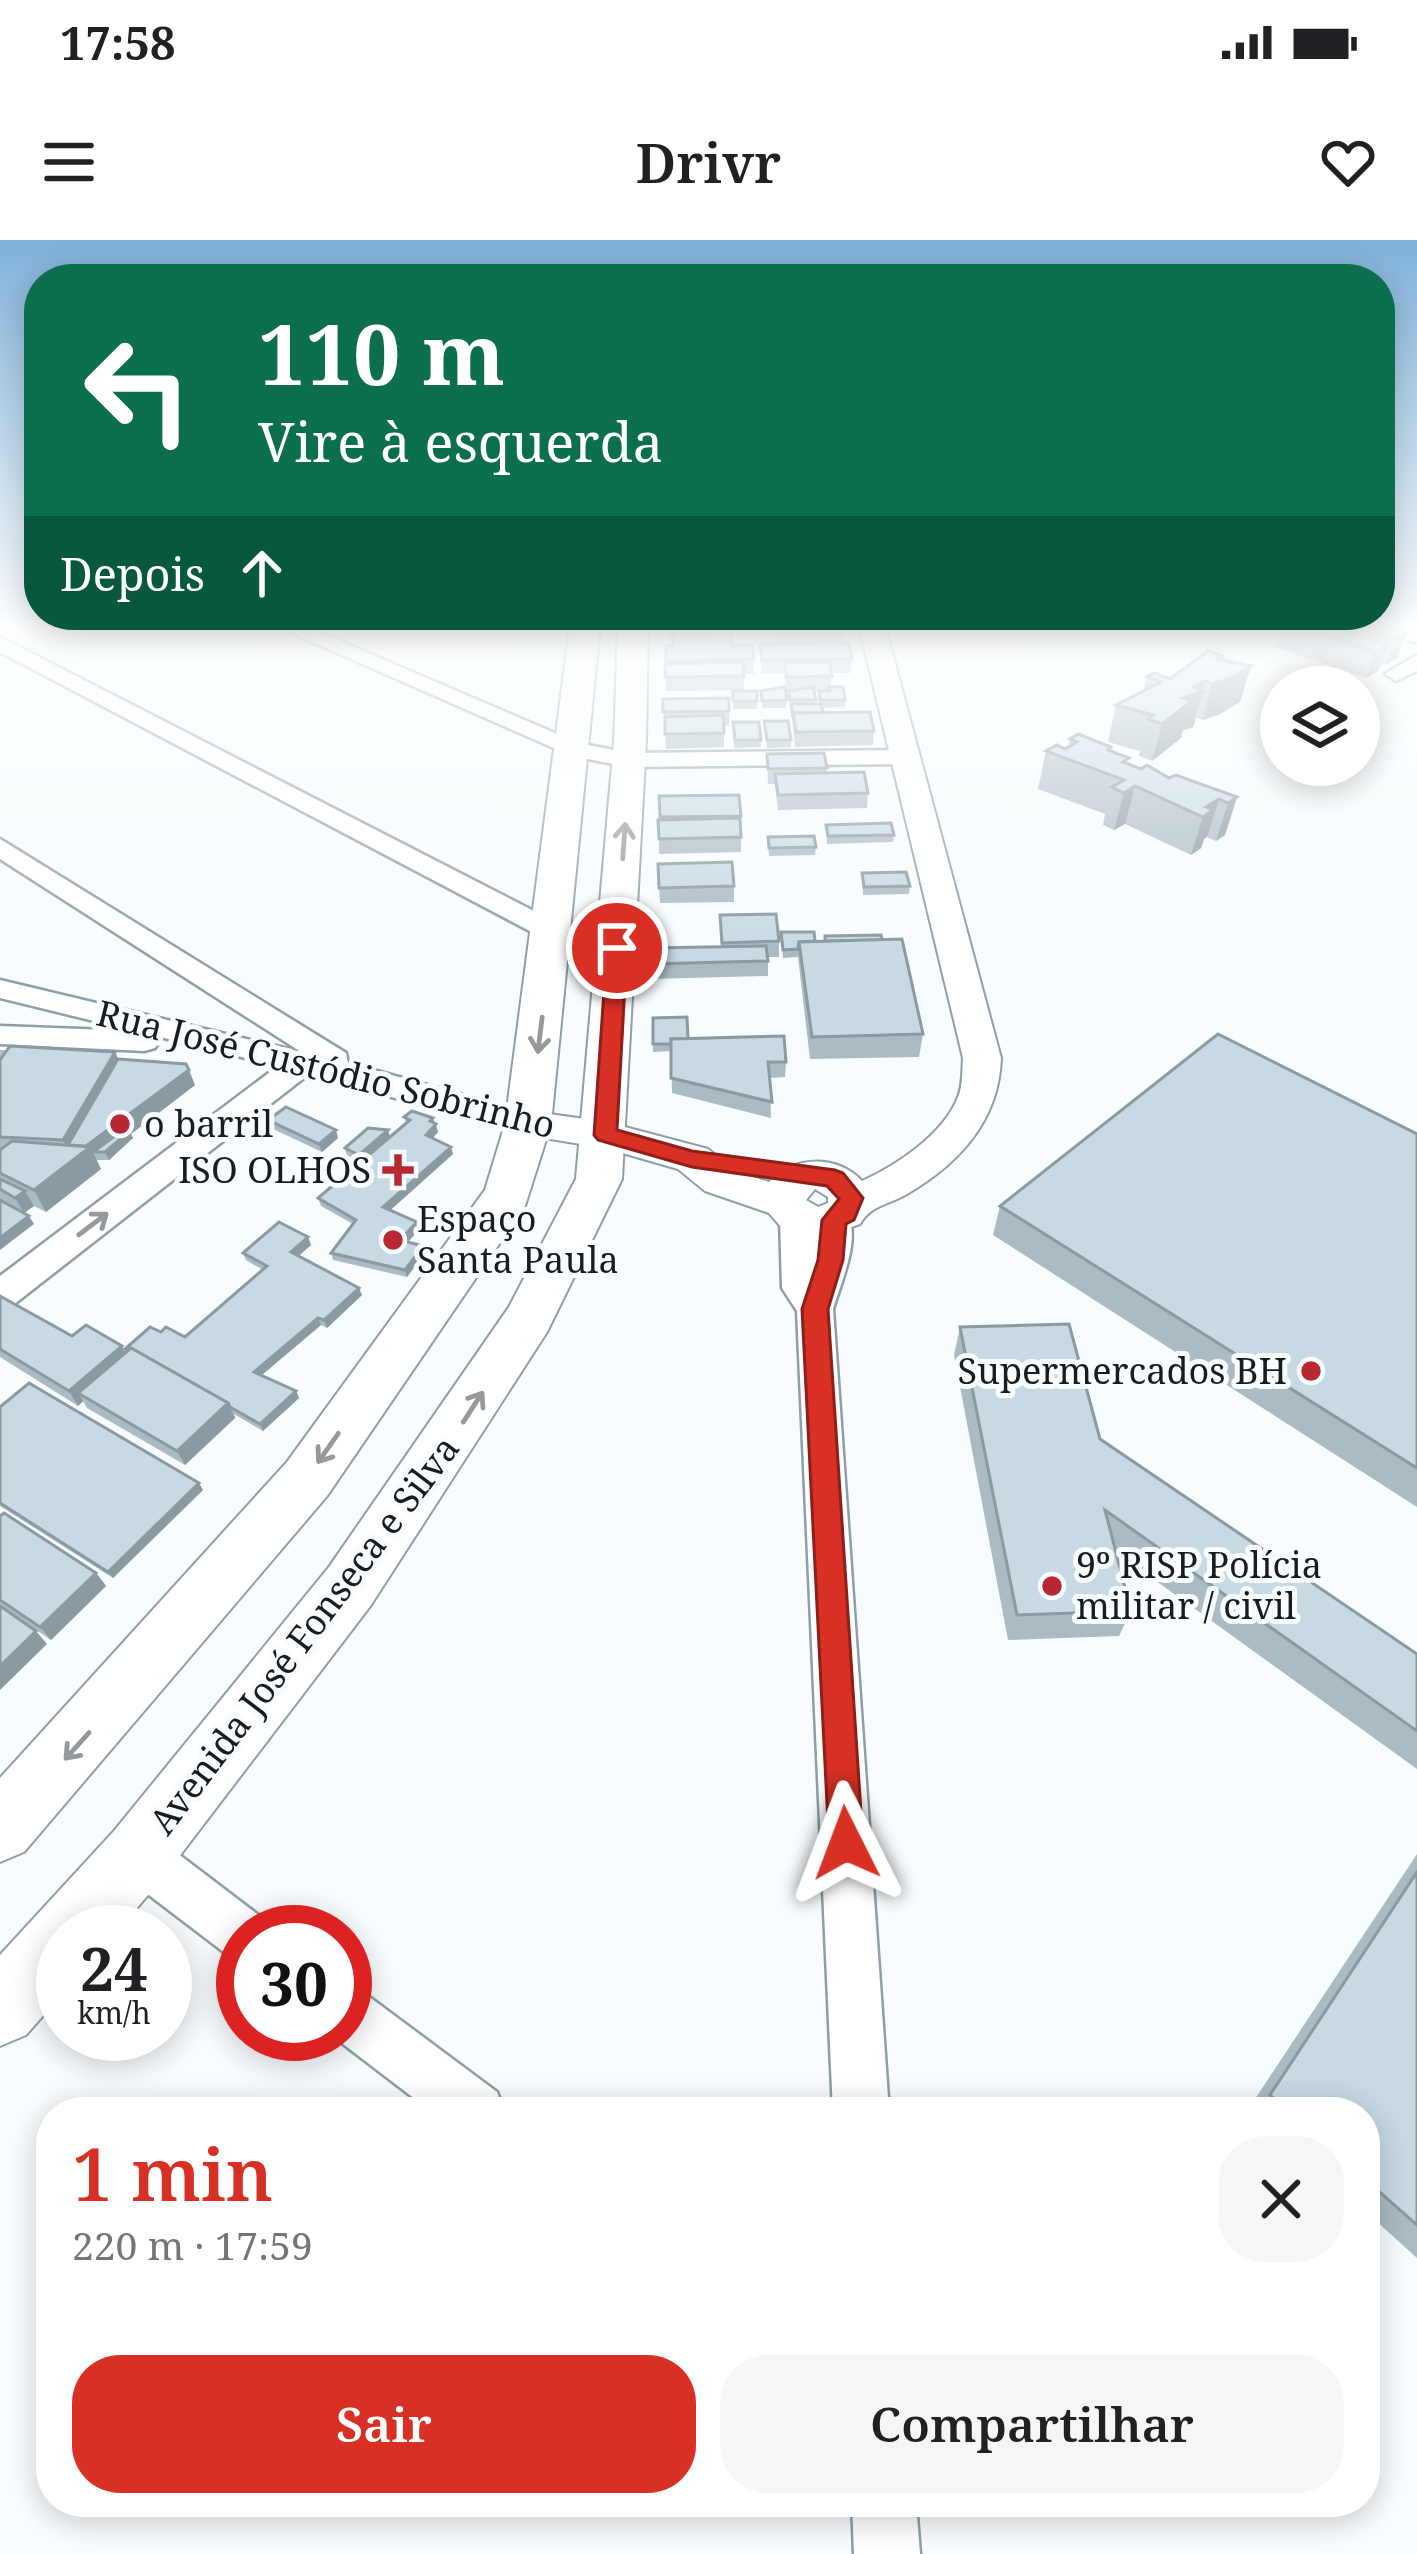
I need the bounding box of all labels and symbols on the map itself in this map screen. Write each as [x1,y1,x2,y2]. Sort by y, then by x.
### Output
one-way arrow [612,822,635,861]
pin [566,897,668,999]
street label: Rua José Custódio Sobrinho [92,988,560,1149]
one-way arrow [528,1015,551,1054]
place label: o barril [144,1099,273,1148]
marker: o barril [107,1111,133,1137]
place label: ISO OLHOS [178,1145,371,1194]
marker: ISO OLHOS [382,1154,414,1186]
place label: Espaço Santa Paula [417,1194,619,1284]
one-way arrow [76,1211,109,1237]
marker: Espaço Santa Paula [380,1227,406,1253]
place label: Supermercados BH [957,1346,1287,1395]
marker: Supermercados BH [1298,1358,1324,1384]
one-way arrow [461,1391,485,1425]
street label: Avenida José Fonseca e Silva [138,1426,470,1844]
one-way arrow [316,1431,342,1464]
place label: 9º RISP Polícia militar / civil [1076,1540,1322,1630]
marker: 9º RISP Polícia militar / civil [1039,1573,1065,1599]
one-way arrow [63,1730,91,1760]
position arrow [783,1780,909,1906]
speed limit sign: 30 [216,1905,372,2061]

